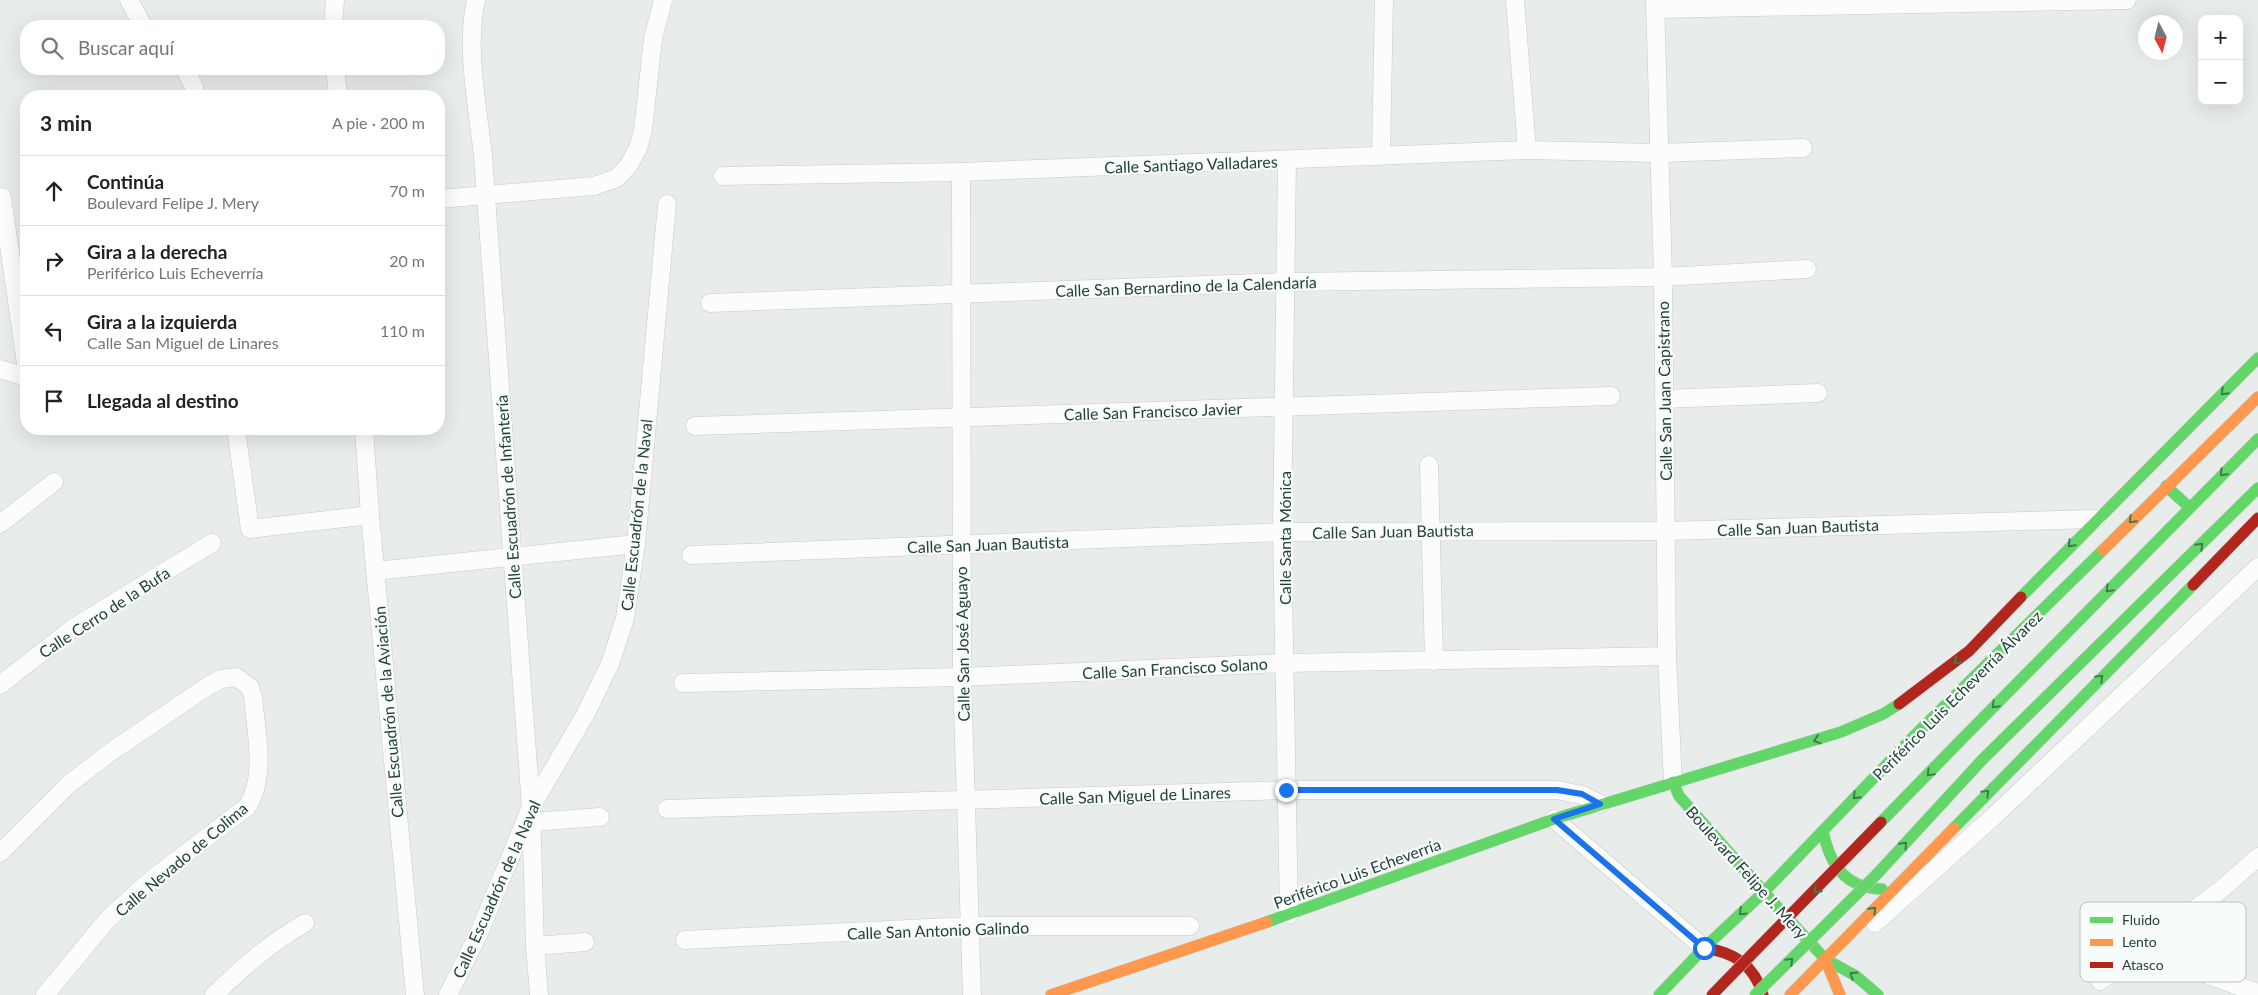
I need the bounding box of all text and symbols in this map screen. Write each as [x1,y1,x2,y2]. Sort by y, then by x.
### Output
north arrow [2138,15,2183,60]
map controls [2198,15,2243,105]
button: + [2198,15,2243,60]
search box [20,20,445,75]
icon: search [38,34,66,62]
text: Buscar aquí [78,36,174,59]
button: − [2198,60,2243,105]
text: 3 min [40,110,92,135]
text: A pie · 200 m [332,113,425,132]
street label: Calle Santiago Valladares [1104,151,1278,177]
text: Continúa [87,170,164,193]
icon: ahead [40,177,68,205]
text: 70 m [389,181,425,200]
text: Boulevard Felipe J. Mery [87,193,259,212]
text: Gira a la derecha [87,240,227,263]
icon: right [40,247,68,275]
text: 20 m [389,251,425,270]
text: Periférico Luis Echeverría [87,263,264,282]
street label: Calle San Bernardino de la Calendaría [1055,272,1317,300]
street label: Calle San Juan Capistrano [1653,301,1675,481]
text: Gira a la izquierda [87,310,237,333]
icon: left [40,317,68,345]
text: 110 m [380,321,425,340]
text: Calle San Miguel de Linares [87,333,279,352]
one-way arrow [2220,386,2229,395]
icon: arrive [40,387,68,415]
text: Llegada al destino [87,389,239,412]
street label: Calle Escuadrón de Infantería [491,394,525,600]
street label: Calle San Francisco Javier [1064,398,1243,424]
street label: Calle Escuadrón de la Naval [616,418,656,612]
one-way arrow [2220,467,2229,476]
street label: Calle Santa Mónica [1275,471,1294,605]
one-way arrow [2128,514,2137,523]
street label: Calle San Juan Bautista [1717,515,1879,539]
street label: Calle San Juan Bautista [1312,520,1474,542]
street label: Calle San Juan Bautista [907,532,1069,556]
one-way arrow [2068,538,2077,547]
one-way arrow [2195,542,2204,551]
street label: Calle Cerro de la Bufa [35,563,173,661]
street label: Calle San José Aguayo [951,566,973,722]
one-way arrow [2106,583,2115,592]
street label: Calle Escuadrón de la Aviación [369,605,407,819]
street label: Periférico Luis Echeverría Álvarez [1868,606,2046,784]
street label: Calle San Francisco Solano [1082,654,1268,682]
one-way arrow [1954,655,1963,664]
one-way arrow [2094,675,2103,684]
one-way arrow [1992,699,2001,708]
one-way arrow [1814,734,1822,744]
one-way arrow [1926,767,1935,776]
route end [1275,779,1298,802]
street label: Calle San Miguel de Linares [1039,782,1231,808]
one-way arrow [1980,790,1989,799]
one-way arrow [1853,791,1862,800]
street label: Calle Escuadrón de la Naval [448,797,544,981]
street label: Calle Nevado de Colima [111,798,251,920]
street label: Boulevard Felipe J. Mery [1682,802,1812,943]
street label: Periférico Luis Echeverría [1271,834,1443,912]
one-way arrow [1898,841,1907,850]
one-way arrow [1813,884,1822,893]
legend [2080,902,2246,982]
one-way arrow [1739,906,1748,915]
one-way arrow [1867,907,1876,916]
text: Fluido [2122,911,2160,928]
street label: Calle San Antonio Galindo [847,917,1029,943]
text: Lento [2122,933,2157,950]
route start [1693,937,1716,960]
text: Atasco [2122,956,2164,973]
one-way arrow [1784,957,1793,966]
one-way arrow [1849,972,1859,981]

